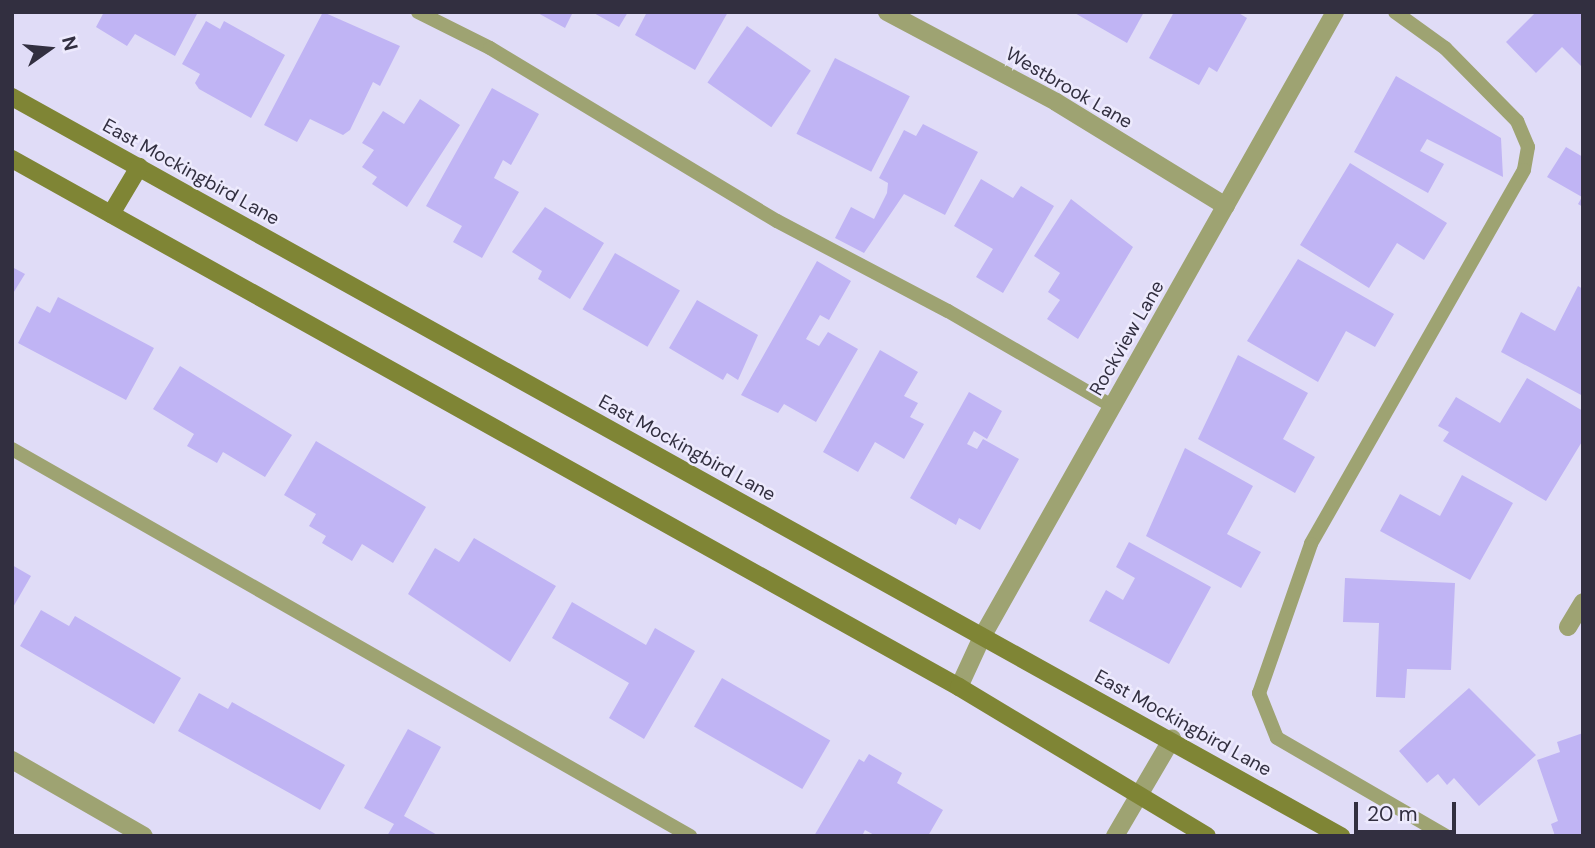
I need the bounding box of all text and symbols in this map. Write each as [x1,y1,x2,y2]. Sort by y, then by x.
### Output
north arrow [14,14,84,84]
text: N [56,33,84,53]
street label: Westbrook Lane [1002,42,1136,134]
street label: East Mockingbird Lane [99,114,283,230]
street label: Rockview Lane [1085,276,1169,400]
street label: East Mockingbird Lane [595,390,779,506]
street label: East Mockingbird Lane [1091,665,1275,781]
scale bar [1357,788,1458,832]
text: 20 m [1367,800,1418,828]

